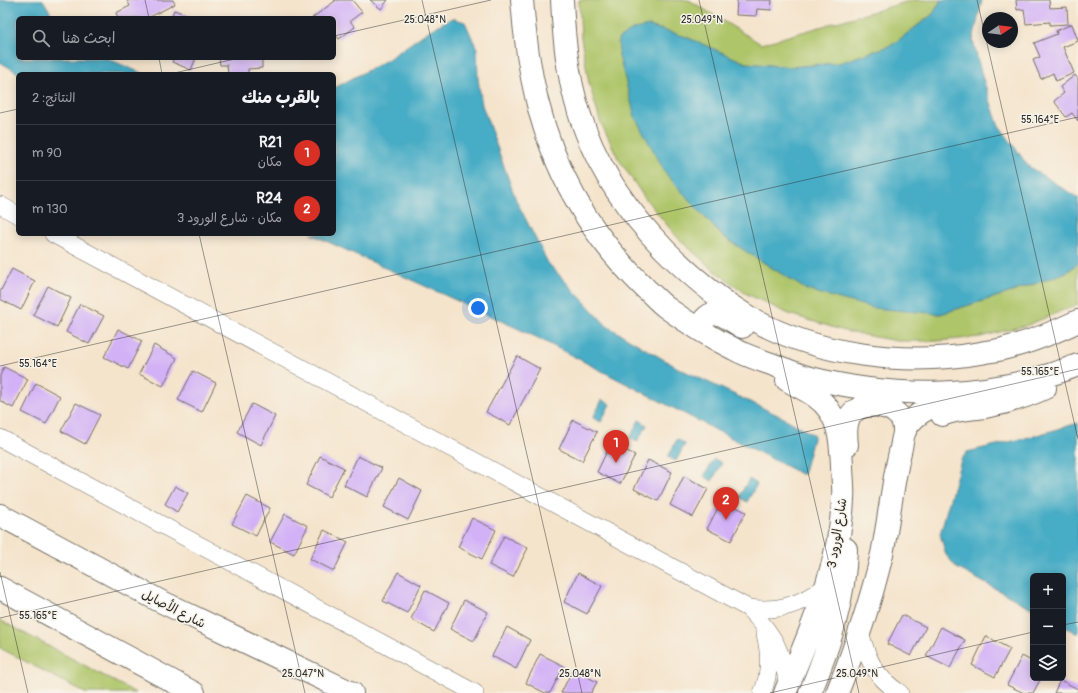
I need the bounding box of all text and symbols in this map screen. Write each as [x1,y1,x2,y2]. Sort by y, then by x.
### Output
north arrow [982,12,1018,48]
text: 25.048°N [404,14,446,26]
text: 25.049°N [681,14,723,26]
search box [16,16,336,60]
icon: search [30,27,52,49]
text: ابحث هنا [62,29,115,48]
text: بالقرب منك [242,87,320,108]
text: النتائج: 2 [32,90,76,106]
text: 55.164°E [1021,114,1059,126]
text: R21 [259,133,282,152]
text: 90 m [32,145,62,161]
text: 1 [304,145,310,161]
text: مكان [258,154,282,170]
text: R24 [256,189,282,208]
text: 130 m [32,201,68,217]
text: 2 [303,201,311,217]
text: مكان · شارع الورود 3 [177,210,282,226]
your location [468,298,488,318]
text: 55.164°E [19,358,57,370]
text: 55.165°E [1021,366,1059,378]
pin: 1 [603,430,629,463]
pin: 2 [713,487,739,520]
street label: شارع الورود 3 [824,497,851,570]
map controls [1030,573,1066,681]
button: + [1030,573,1066,609]
street label: شارع الأصايل [138,585,209,633]
button: − [1030,609,1066,645]
text: 55.165°E [19,610,57,622]
button: layers [1030,645,1066,681]
text: 25.047°N [282,668,324,680]
text: 25.048°N [559,668,601,680]
text: 25.049°N [836,668,878,680]

